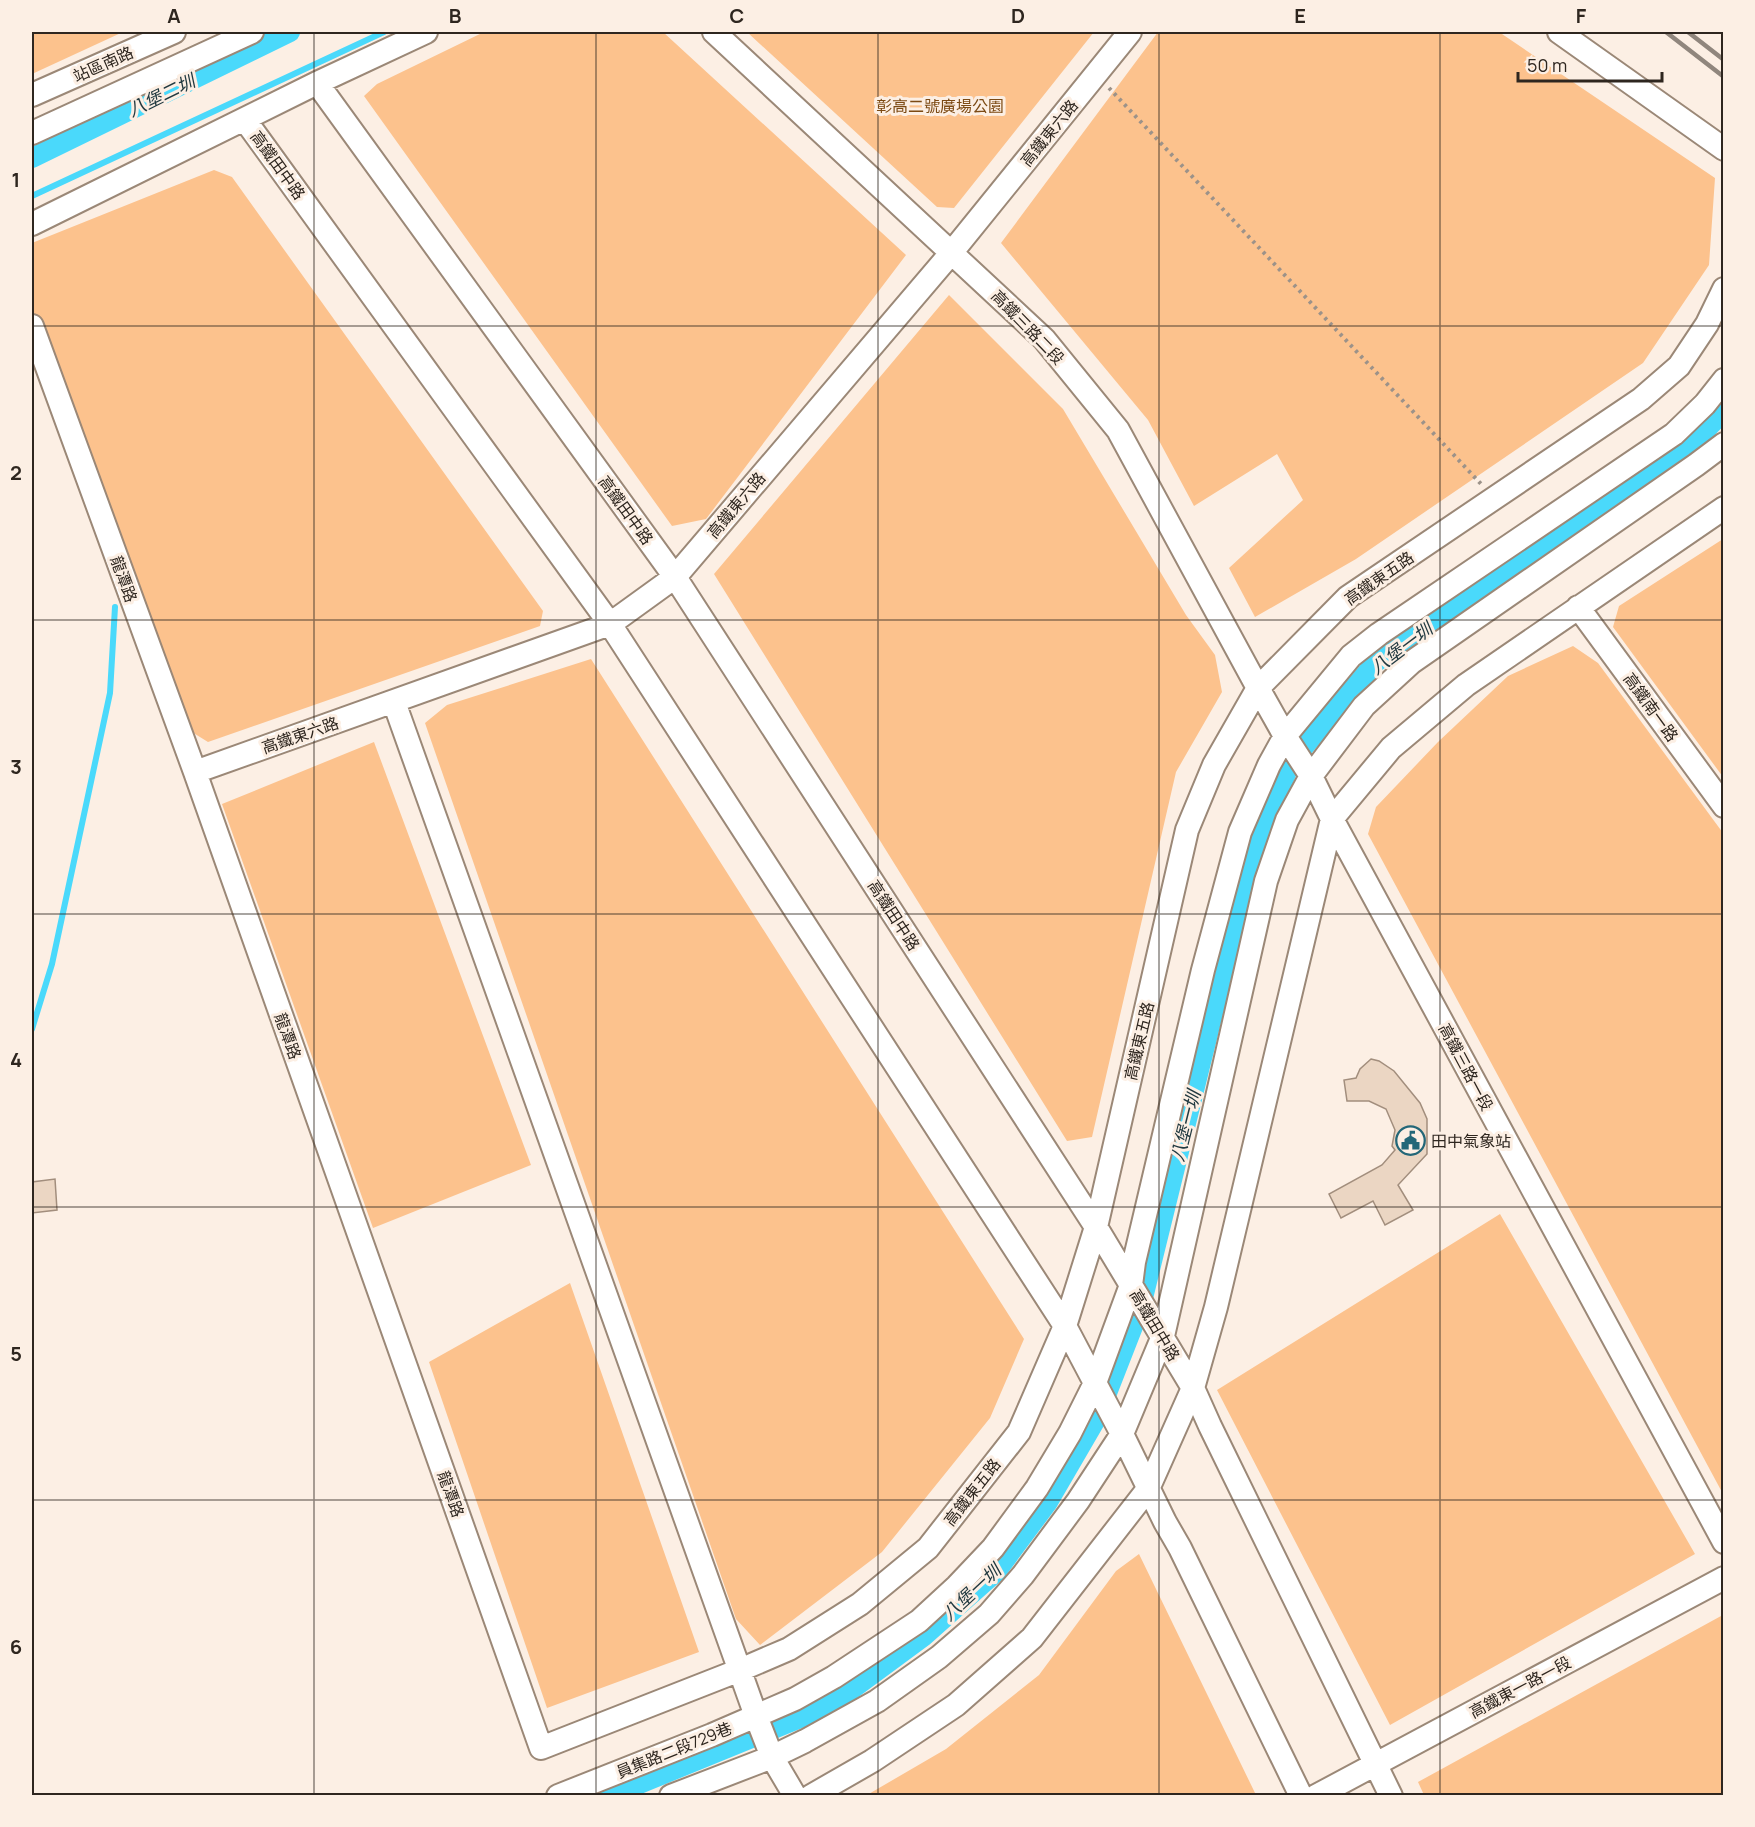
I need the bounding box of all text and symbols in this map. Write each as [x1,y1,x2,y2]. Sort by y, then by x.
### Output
text: A [167,2,181,29]
text: B [449,2,462,29]
text: C [730,2,744,29]
text: D [1011,2,1025,29]
text: E [1294,2,1306,29]
text: F [1576,2,1587,29]
street label: 站區南路 [69,41,137,87]
scale bar [1518,45,1662,83]
text: 50 m [1527,53,1567,77]
water label: 八堡二圳 [123,67,201,122]
park label: 彰高二號廣場公園 [876,95,1004,117]
street label: 高鐵東六路 [1015,95,1083,171]
street label: 高鐵田中路 [246,126,310,204]
text: 1 [12,166,20,193]
street label: 高鐵三路二段 [987,285,1069,369]
text: 2 [10,459,22,486]
street label: 高鐵東六路 [702,467,770,543]
street label: 高鐵田中路 [594,471,658,549]
street label: 高鐵東五路 [1340,546,1418,610]
street label: 龍潭路 [105,553,143,605]
water label: 八堡一圳 [1365,615,1439,679]
street label: 高鐵南一路 [1619,668,1683,746]
street label: 高鐵東六路 [259,712,341,758]
text: 3 [10,753,22,780]
street label: 高鐵田中路 [863,875,925,955]
street label: 高鐵東五路 [1119,1000,1159,1082]
street label: 龍潭路 [269,1010,307,1062]
street label: 高鐵三路一段 [1434,1019,1498,1115]
text: 4 [10,1046,22,1073]
water label: 八堡一圳 [1165,1085,1206,1164]
public building icon: 田中氣象站 [1394,1125,1426,1157]
place label: 田中氣象站 [1431,1130,1511,1152]
street label: 高鐵田中路 [1125,1285,1185,1365]
text: 5 [10,1340,22,1367]
street label: 高鐵東五路 [939,1454,1005,1530]
street label: 龍潭路 [432,1468,470,1520]
water label: 八堡一圳 [936,1557,1008,1625]
text: 6 [10,1633,22,1660]
street label: 高鐵東一路一段 [1465,1651,1575,1723]
street label: 員集路二段729巷 [613,1717,735,1783]

